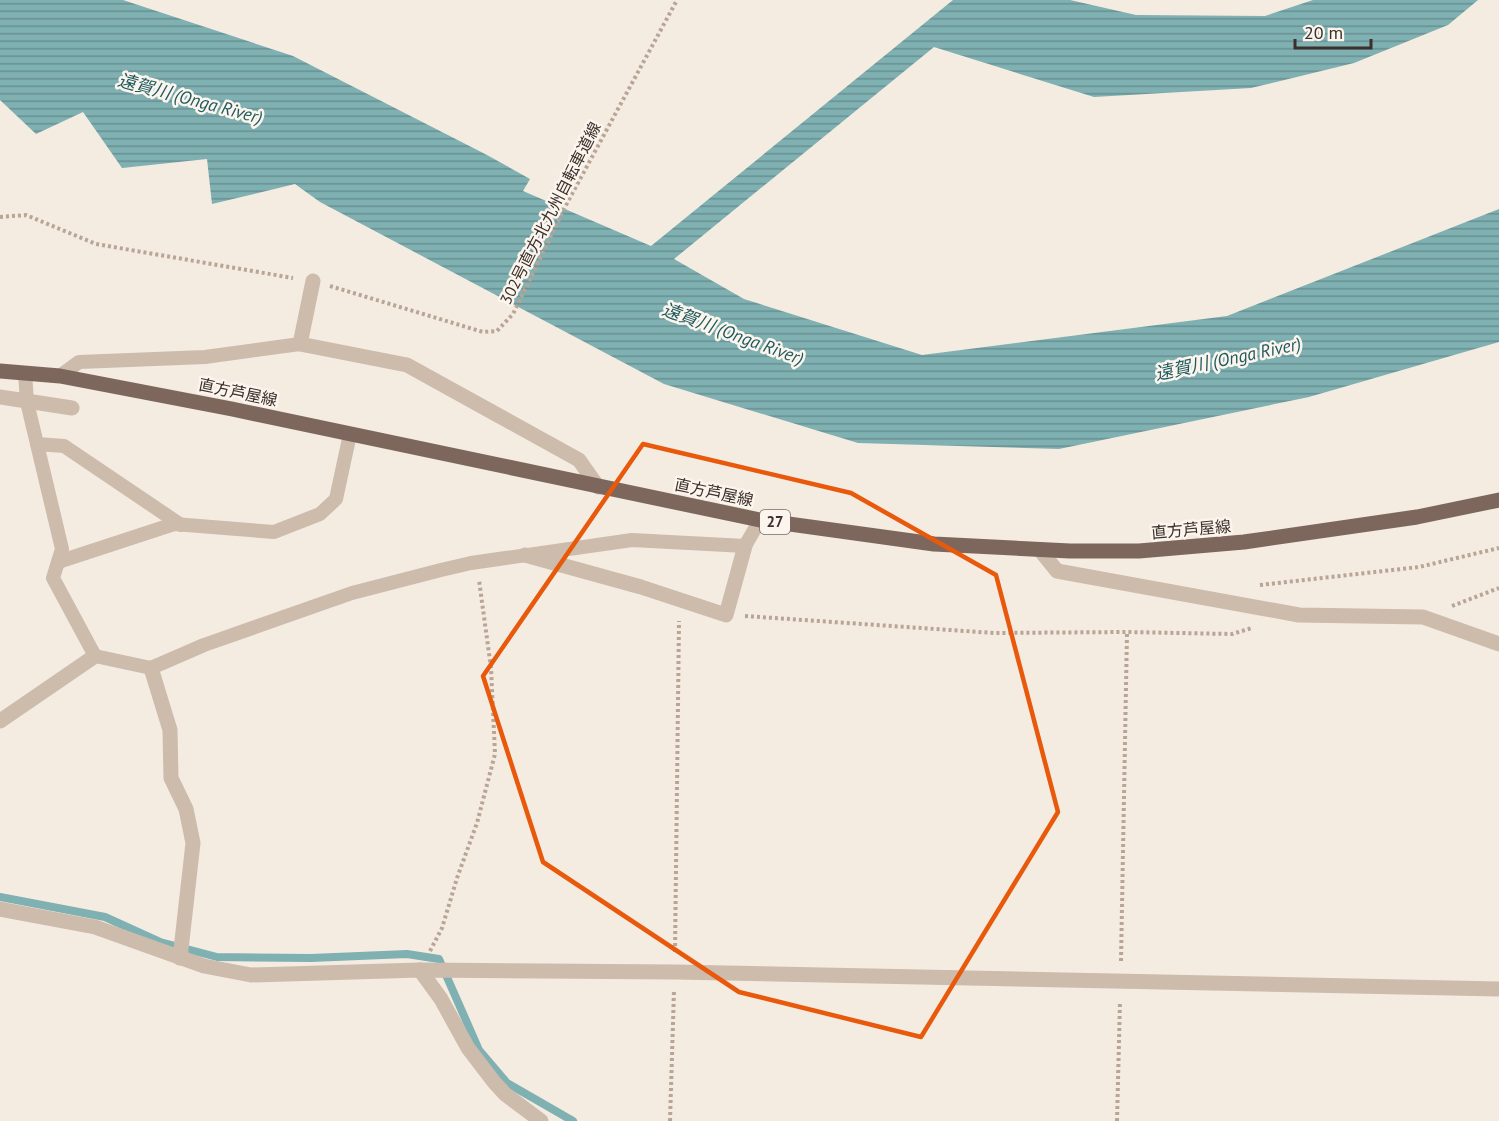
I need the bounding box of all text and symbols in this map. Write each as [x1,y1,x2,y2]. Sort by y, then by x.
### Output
scale bar [1295,12,1372,50]
text: 20 m [1304,21,1343,44]
water label: 遠賀川 (Onga River) [115,68,265,129]
street label: 302号直方北九州自転車道線 [495,118,605,308]
water label: 遠賀川 (Onga River) [659,297,807,370]
water label: 遠賀川 (Onga River) [1153,332,1303,385]
street label: 直方芦屋線 [197,374,279,410]
street label: 直方芦屋線 [673,474,755,510]
road number: 27 [760,510,790,534]
street label: 直方芦屋線 [1150,516,1232,542]

